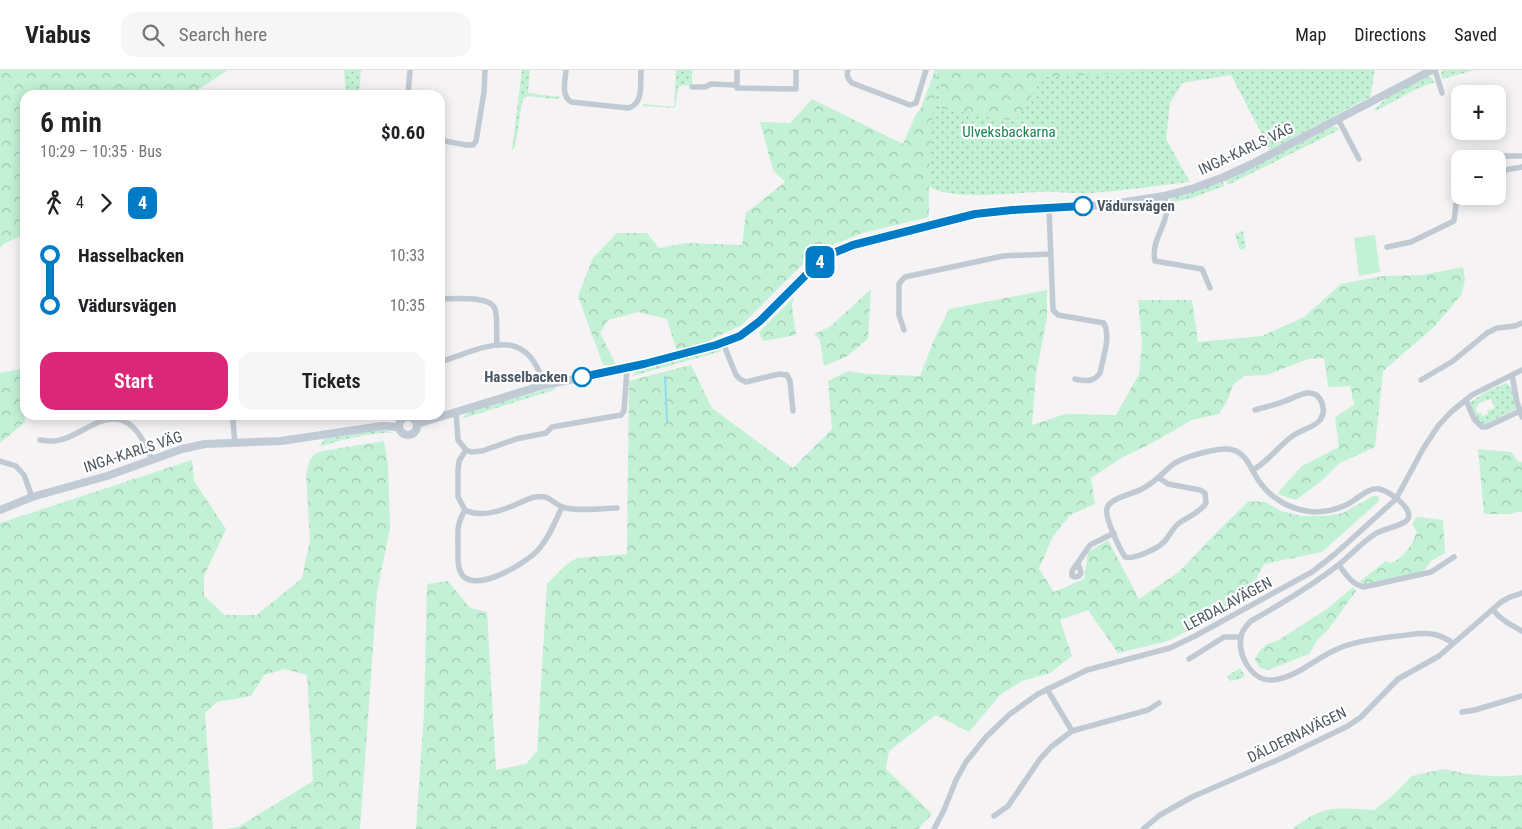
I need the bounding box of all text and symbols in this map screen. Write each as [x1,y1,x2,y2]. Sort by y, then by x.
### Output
search box [121,12,471,57]
text: Viabus [25,21,91,49]
icon: search [139,21,167,49]
text: Search here [179,23,267,46]
text: Map [1295,24,1326,45]
text: Directions [1354,24,1426,45]
text: Saved [1454,24,1497,45]
map controls [1451,85,1506,205]
button: + [1451,85,1506,140]
text: 6 min [40,106,102,139]
street label: INGA-KARLS VÄG [1196,119,1296,179]
text: $0.60 [381,121,425,144]
park label: Ulveksbackarna [962,123,1056,141]
text: 10:29 – 10:35 · Bus [40,142,162,161]
button: − [1451,150,1506,205]
icon: walk [40,189,68,217]
icon: forward [92,189,120,217]
text: 4 [138,192,147,213]
text: 4 [76,193,84,212]
marker: Vädursvägen [1073,196,1093,216]
place label: Vädursvägen [1097,197,1175,215]
text: Hasselbacken [78,244,184,267]
text: 10:33 [390,246,425,265]
line badge: 4 [804,246,836,278]
text: 4 [815,251,825,272]
text: Vädursvägen [78,294,177,317]
text: 10:35 [390,296,425,315]
button: Start [40,352,228,410]
button: Tickets [238,352,425,410]
marker: Hasselbacken [572,367,592,387]
place label: Hasselbacken [484,368,568,386]
street label: INGA-KARLS VÄG [81,428,185,476]
street label: LERDALAVÄGEN [1181,573,1275,635]
street label: DÄLDERNAVÄGEN [1245,703,1349,767]

